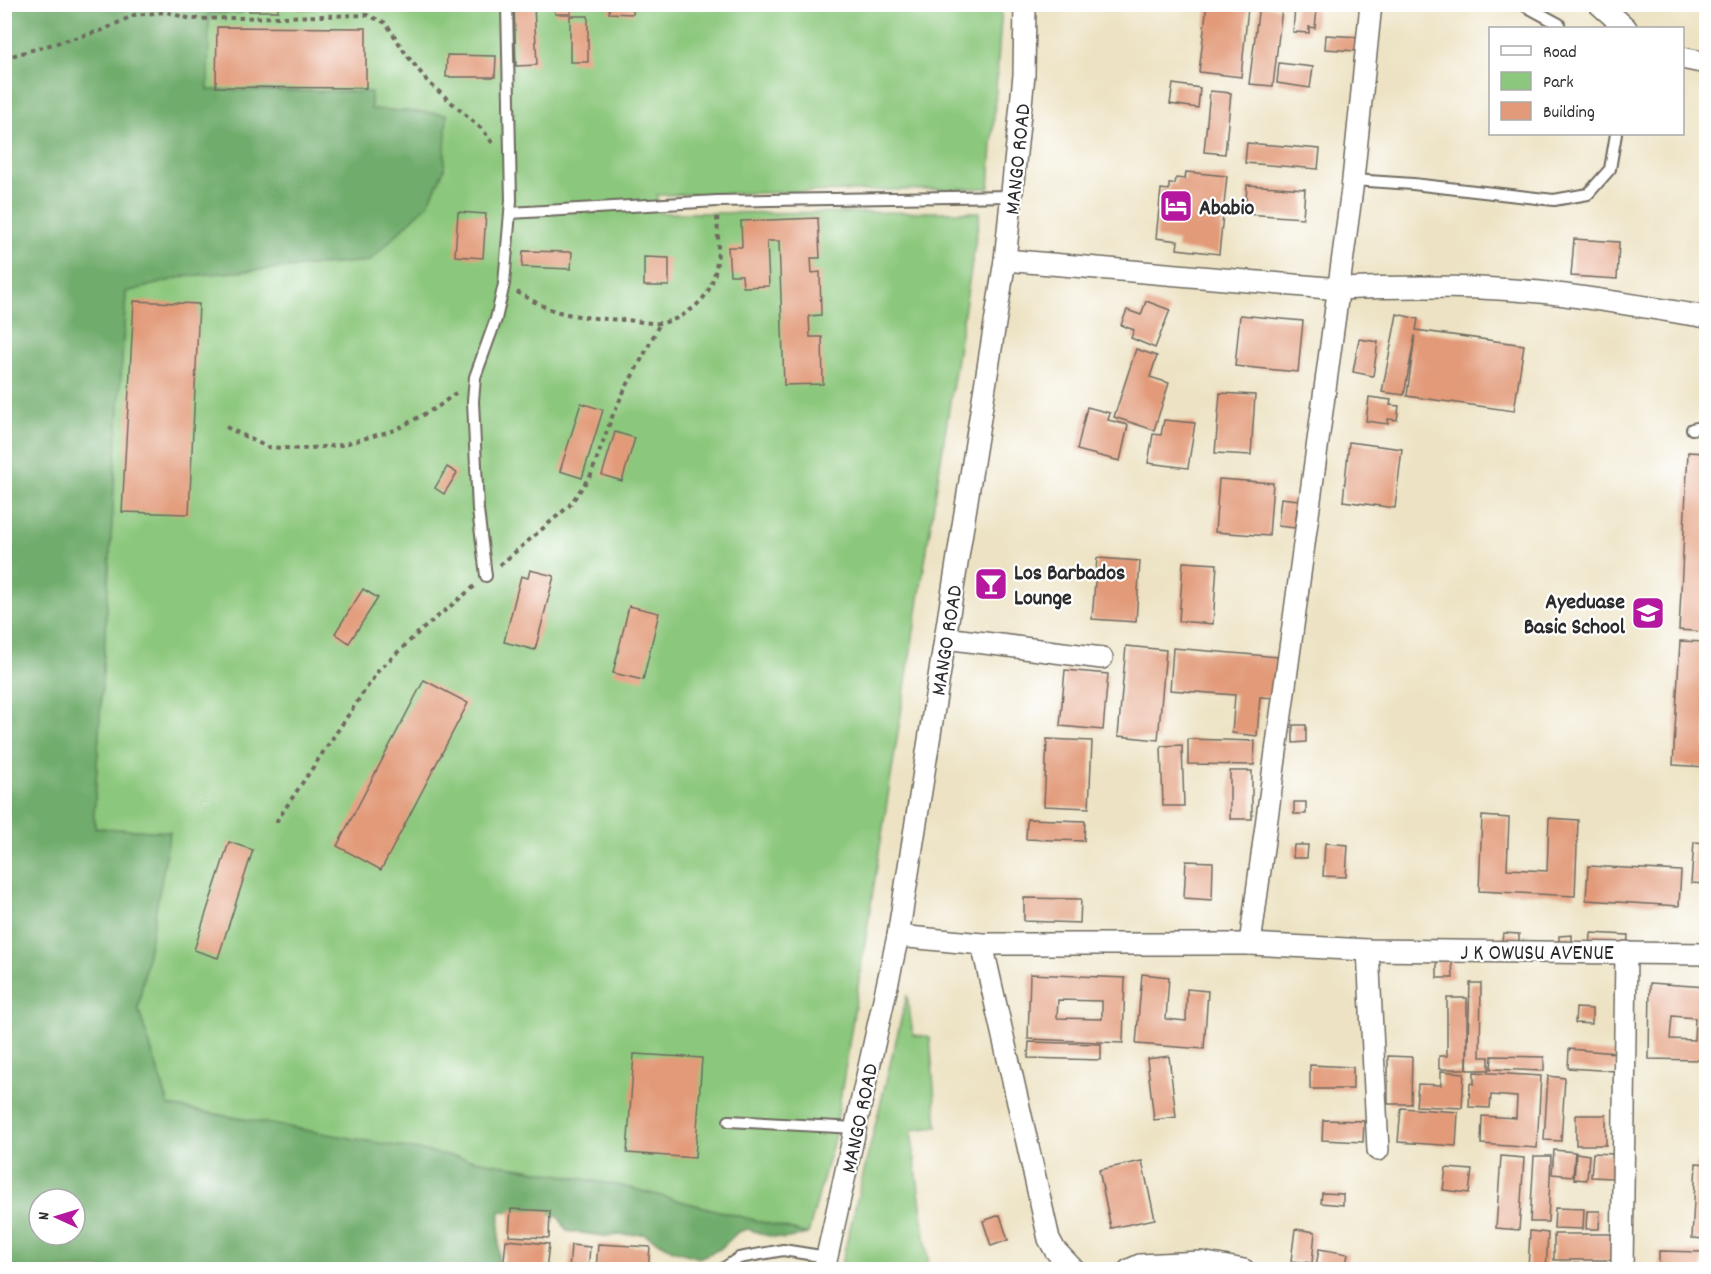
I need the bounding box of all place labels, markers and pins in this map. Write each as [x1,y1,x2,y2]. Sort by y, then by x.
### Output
hotel icon: Ababio [1158,188,1194,224]
place label: Ababio [1199,194,1254,225]
place label: Los Barbados Lounge [1014,559,1125,615]
bar icon: Los Barbados Lounge [973,566,1009,602]
place label: Ayeduase Basic School [1524,588,1626,644]
school or university icon: Ayeduase Basic School [1630,595,1666,631]

